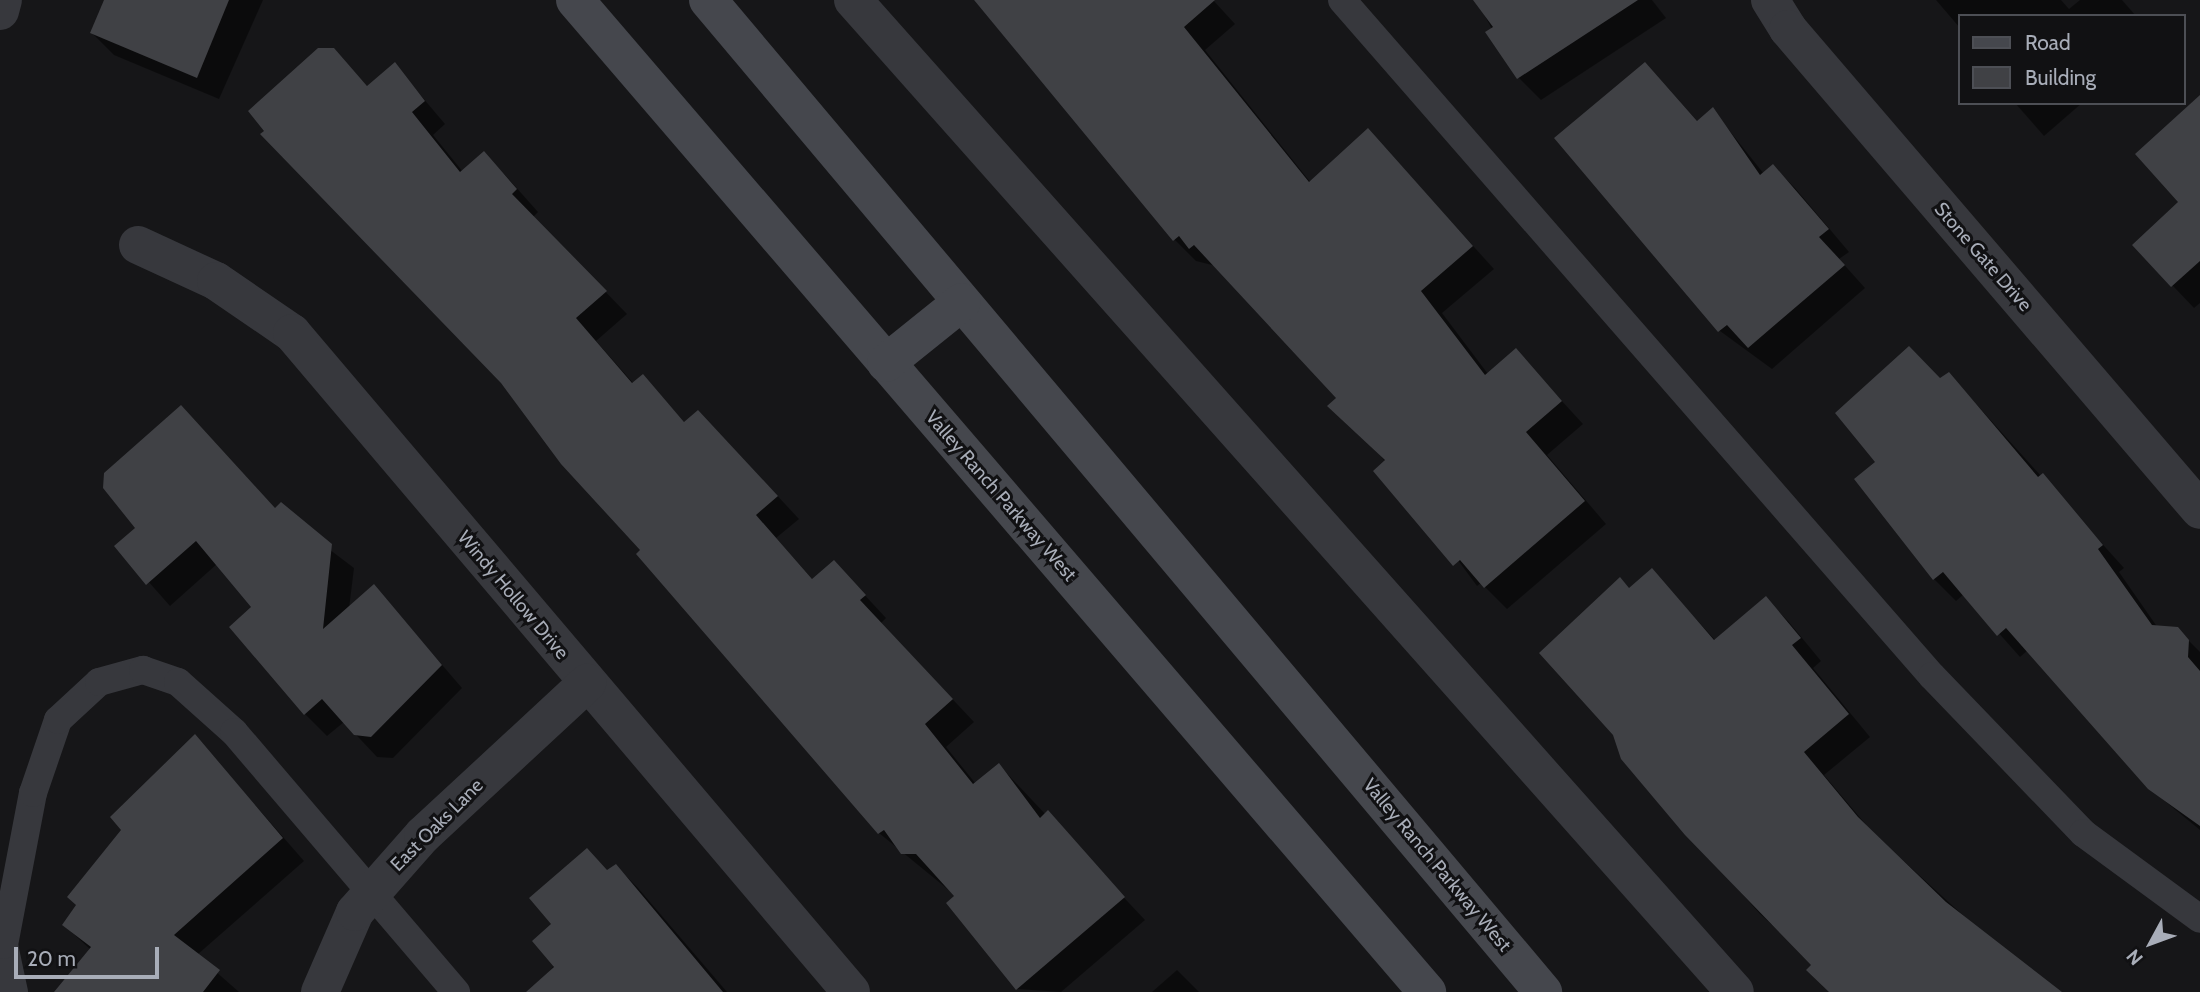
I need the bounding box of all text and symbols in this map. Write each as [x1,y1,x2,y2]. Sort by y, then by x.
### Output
legend [1958,14,2186,105]
text: Road [2025,30,2071,55]
text: Building [2025,65,2096,90]
street label: Stone Gate Drive [1930,198,2036,316]
street label: Valley Ranch Parkway West [921,406,1081,586]
street label: Windy Hollow Drive [453,526,573,664]
street label: East Oaks Lane [386,774,488,876]
street label: Valley Ranch Parkway West [1358,774,1516,956]
north arrow [2116,908,2186,978]
scale bar [18,932,163,976]
text: N [2122,944,2148,970]
text: 20 m [27,946,76,971]

